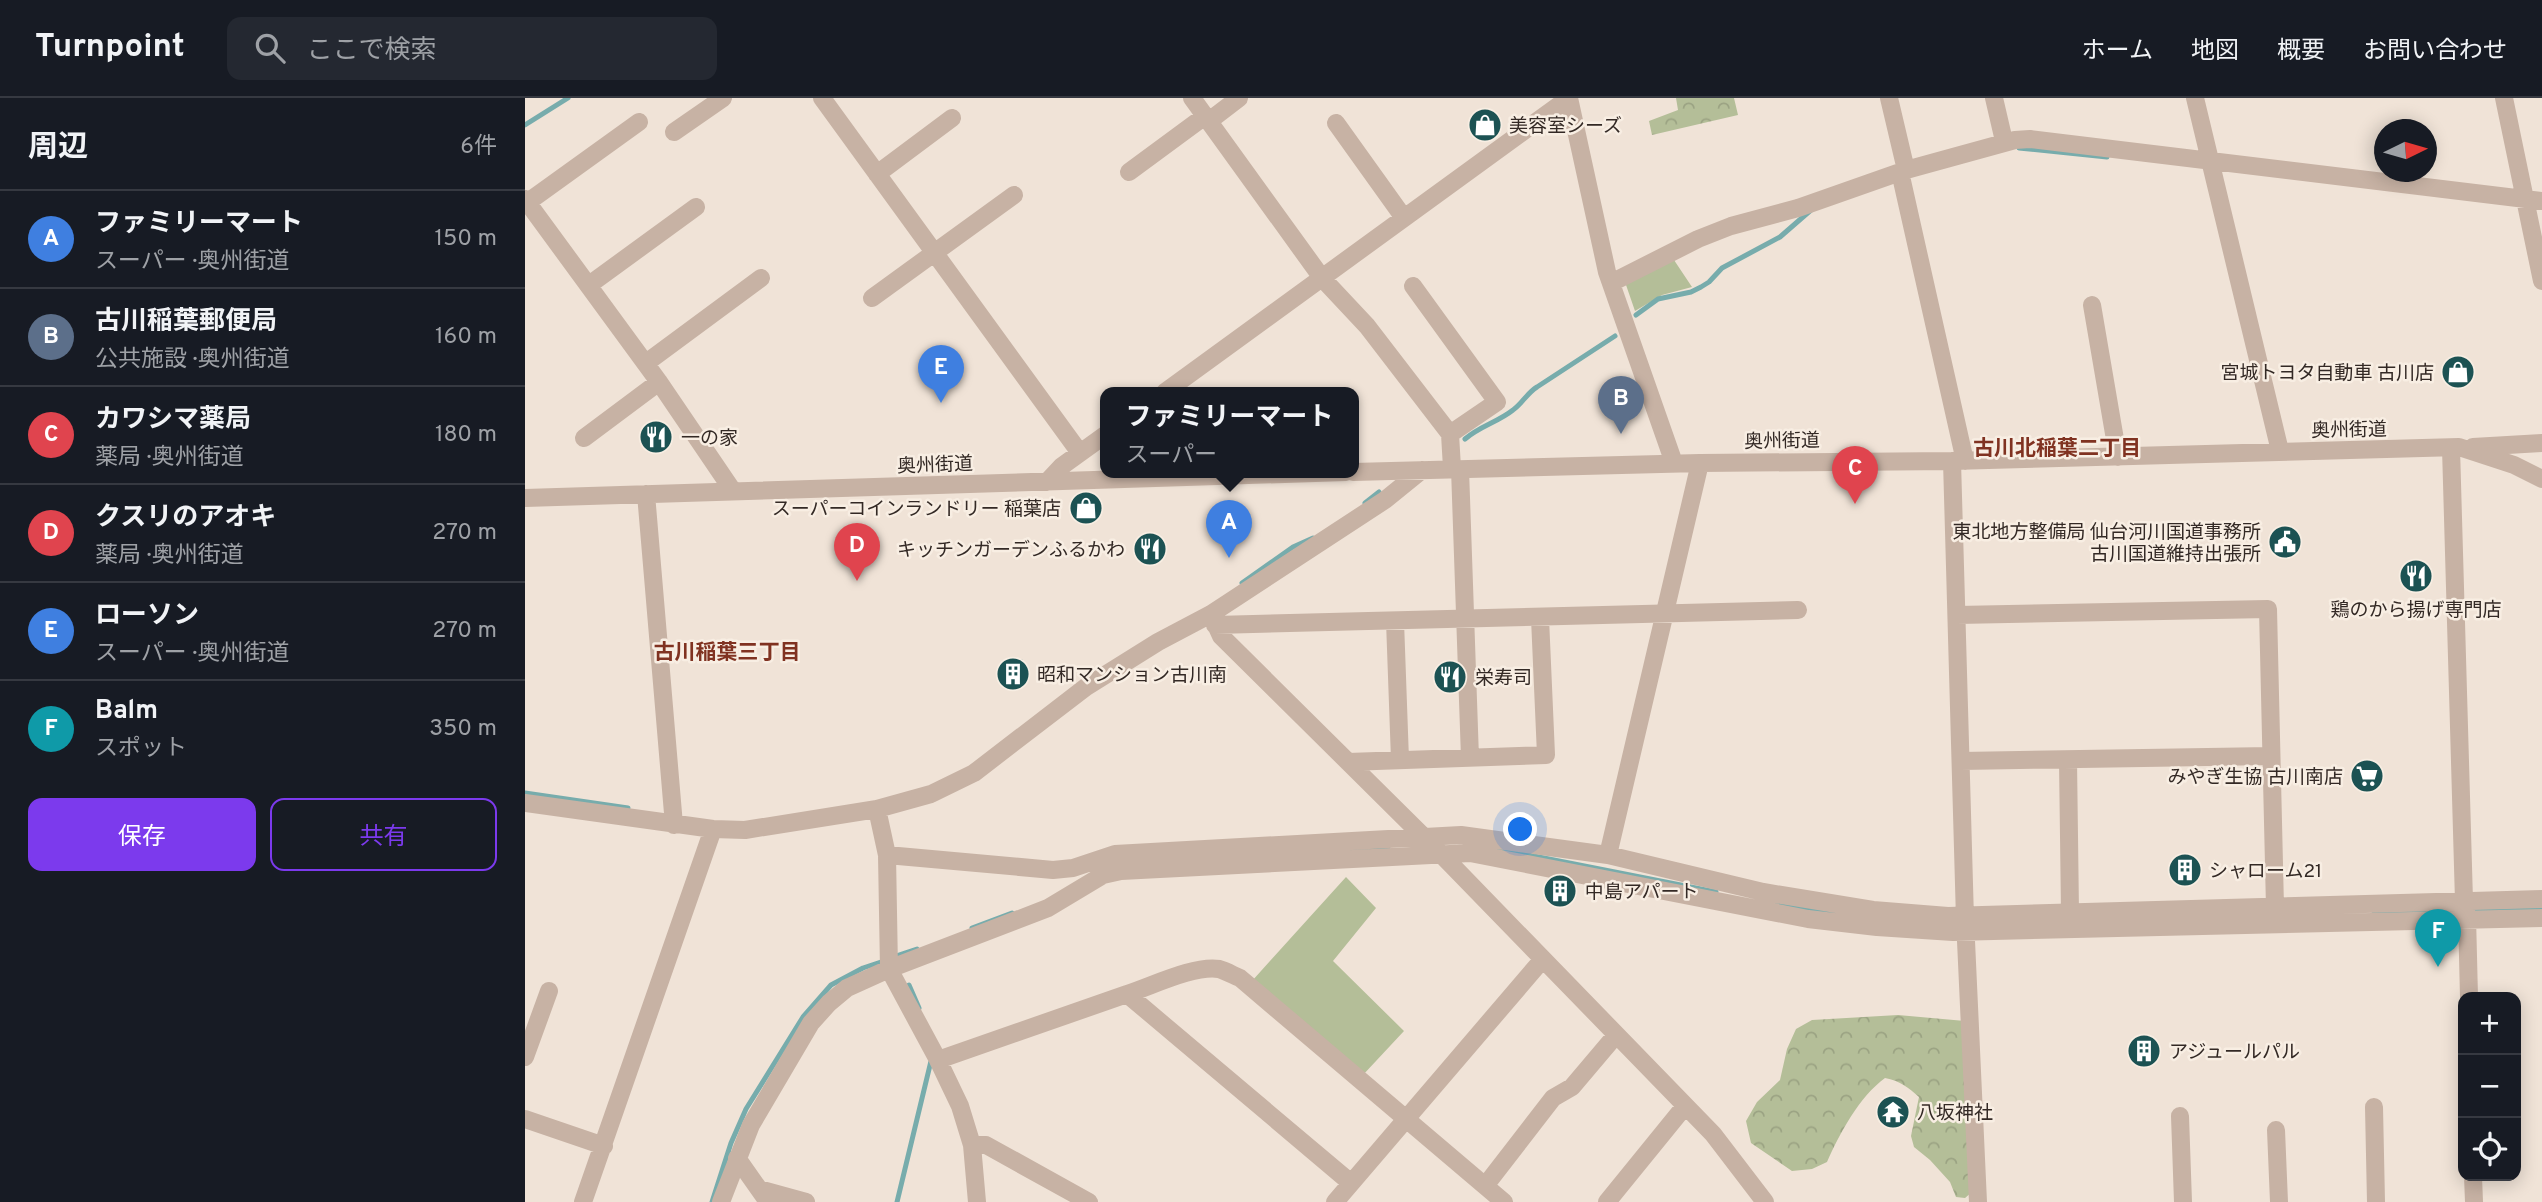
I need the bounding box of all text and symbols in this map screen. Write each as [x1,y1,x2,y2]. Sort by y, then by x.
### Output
search box [227,17,717,80]
text: Turnpoint [35,27,185,69]
icon: search [251,29,289,67]
text: ここで検索 [307,35,437,68]
text: ホーム [2082,37,2153,67]
text: 地図 [2191,37,2239,67]
text: 概要 [2277,37,2325,67]
text: お問い合わせ [2363,37,2507,67]
shop icon: 美容室シーズ [1466,106,1504,144]
place label: 美容室シーズ [1509,115,1622,139]
north arrow [2374,119,2437,182]
text: 周辺 [28,130,88,167]
text: 6件 [460,133,497,162]
text: ファミリーマート [95,208,303,241]
text: A [43,225,59,254]
text: 150 m [435,225,497,254]
text: スーパー · 奥州街道 [95,248,290,277]
text: 古川稲葉郵便局 [95,306,277,339]
text: B [43,323,59,352]
text: 160 m [435,323,497,352]
pin: E [918,345,964,403]
text: 公共施設 · 奥州街道 [95,346,290,375]
shop icon: 宮城トヨタ自動車 古川店 [2439,353,2477,391]
place label: 宮城トヨタ自動車 古川店 [2221,362,2434,386]
pin: B [1598,376,1644,434]
popup [1100,387,1359,478]
text: ファミリーマート [1125,402,1334,435]
text: カワシマ薬局 [95,404,251,437]
restaurant icon: 一の家 [637,418,675,456]
street label: 奥州街道 [2311,418,2387,444]
text: C [44,421,58,450]
text: 180 m [435,421,497,450]
place label: 一の家 [681,427,738,451]
street label: 奥州街道 [1744,429,1820,455]
district label: 古川北稲葉二丁目 [1973,436,2141,463]
text: スーパー [1125,442,1217,471]
text: 薬局 · 奥州街道 [95,444,244,473]
pin: C [1832,446,1878,504]
street label: 奥州街道 [897,453,973,479]
shop icon: スーパーコインランドリー 稲葉店 [1067,489,1105,527]
place label: スーパーコインランドリー 稲葉店 [772,498,1061,522]
pin: A [1206,500,1252,558]
text: クスリのアオキ [95,502,276,535]
text: D [43,519,59,548]
text: 270 m [432,519,497,548]
place label: 東北地方整備局 仙台河川国道事務所 古川国道維持出張所 [1953,521,2261,567]
pin: D [834,523,880,581]
public building icon: 東北地方整備局 仙台河川国道事務所 古川国道維持出張所 [2266,523,2304,561]
restaurant icon: キッチンガーデンふるかわ [1131,530,1169,568]
place label: キッチンガーデンふるかわ [897,539,1125,563]
text: 薬局 · 奥州街道 [95,542,244,571]
restaurant icon: 鶏のから揚げ専門店 [2397,557,2435,595]
place label: 鶏のから揚げ専門店 [2330,599,2502,623]
text: ローソン [95,600,199,633]
text: E [44,617,58,646]
text: 270 m [432,617,497,646]
text: スーパー · 奥州街道 [95,640,290,669]
district label: 古川稲葉三丁目 [654,640,801,667]
building icon: 昭和マンション古川南 [994,655,1032,693]
restaurant icon: 栄寿司 [1431,658,1469,696]
place label: 昭和マンション古川南 [1037,664,1227,688]
place label: 栄寿司 [1475,667,1532,691]
text: Balm [95,695,158,728]
text: F [44,715,58,744]
text: 350 m [429,715,497,744]
text: スポット [95,735,187,764]
supermarket icon: みやぎ生協 古川南店 [2348,757,2386,795]
place label: みやぎ生協 古川南店 [2168,766,2343,790]
button: 保存 [28,798,256,871]
button: 共有 [270,798,497,871]
your location [1503,812,1537,846]
building icon: シャローム21 [2166,851,2204,889]
place label: シャローム21 [2209,860,2322,884]
building icon: 中島アパート [1541,872,1579,910]
place label: 中島アパート [1585,881,1699,905]
pin: F [2415,909,2461,967]
map controls [2458,992,2521,1181]
button: + [2458,992,2521,1055]
building icon: アジュールパル [2125,1032,2163,1070]
place label: アジュールパル [2169,1041,2300,1065]
button: − [2458,1055,2521,1118]
temple icon: 八坂神社 [1874,1093,1912,1131]
place label: 八坂神社 [1917,1102,1993,1126]
button: locate [2458,1118,2521,1181]

